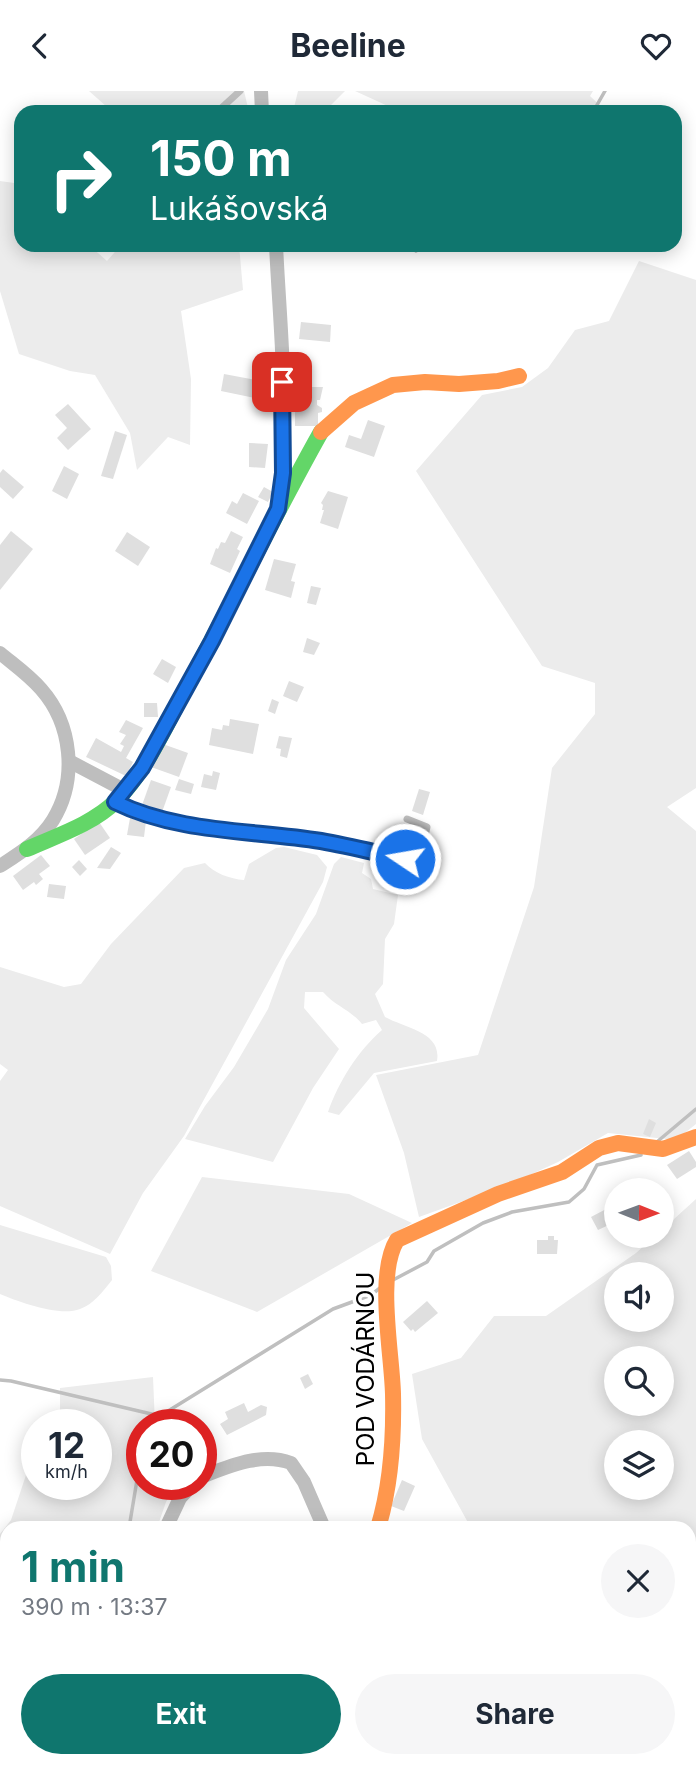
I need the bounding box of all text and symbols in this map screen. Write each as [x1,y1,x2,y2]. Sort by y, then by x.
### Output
text: Beeline [290,26,406,65]
icon: back [21,27,59,65]
icon: heart [637,27,675,65]
text: 150 m [150,129,292,188]
icon: right [35,133,126,224]
text: Lukášovská [150,189,328,228]
pin [252,352,312,412]
icon: arrive [263,363,301,401]
position arrow [368,822,442,896]
north arrow [604,1178,674,1248]
map controls [604,1178,674,1500]
button: sound [604,1262,674,1332]
street label: POD VODÁRNOU [350,1272,380,1466]
button: search [604,1346,674,1416]
speed limit sign: 20 [126,1409,217,1500]
text: 12 [48,1424,85,1466]
button: layers [604,1430,674,1500]
text: km/h [45,1461,88,1482]
text: 1 min [21,1541,125,1592]
button: close [601,1544,675,1618]
text: 390 m · 13:37 [21,1593,168,1621]
button: Exit [21,1674,341,1754]
button: Share [355,1674,675,1754]

